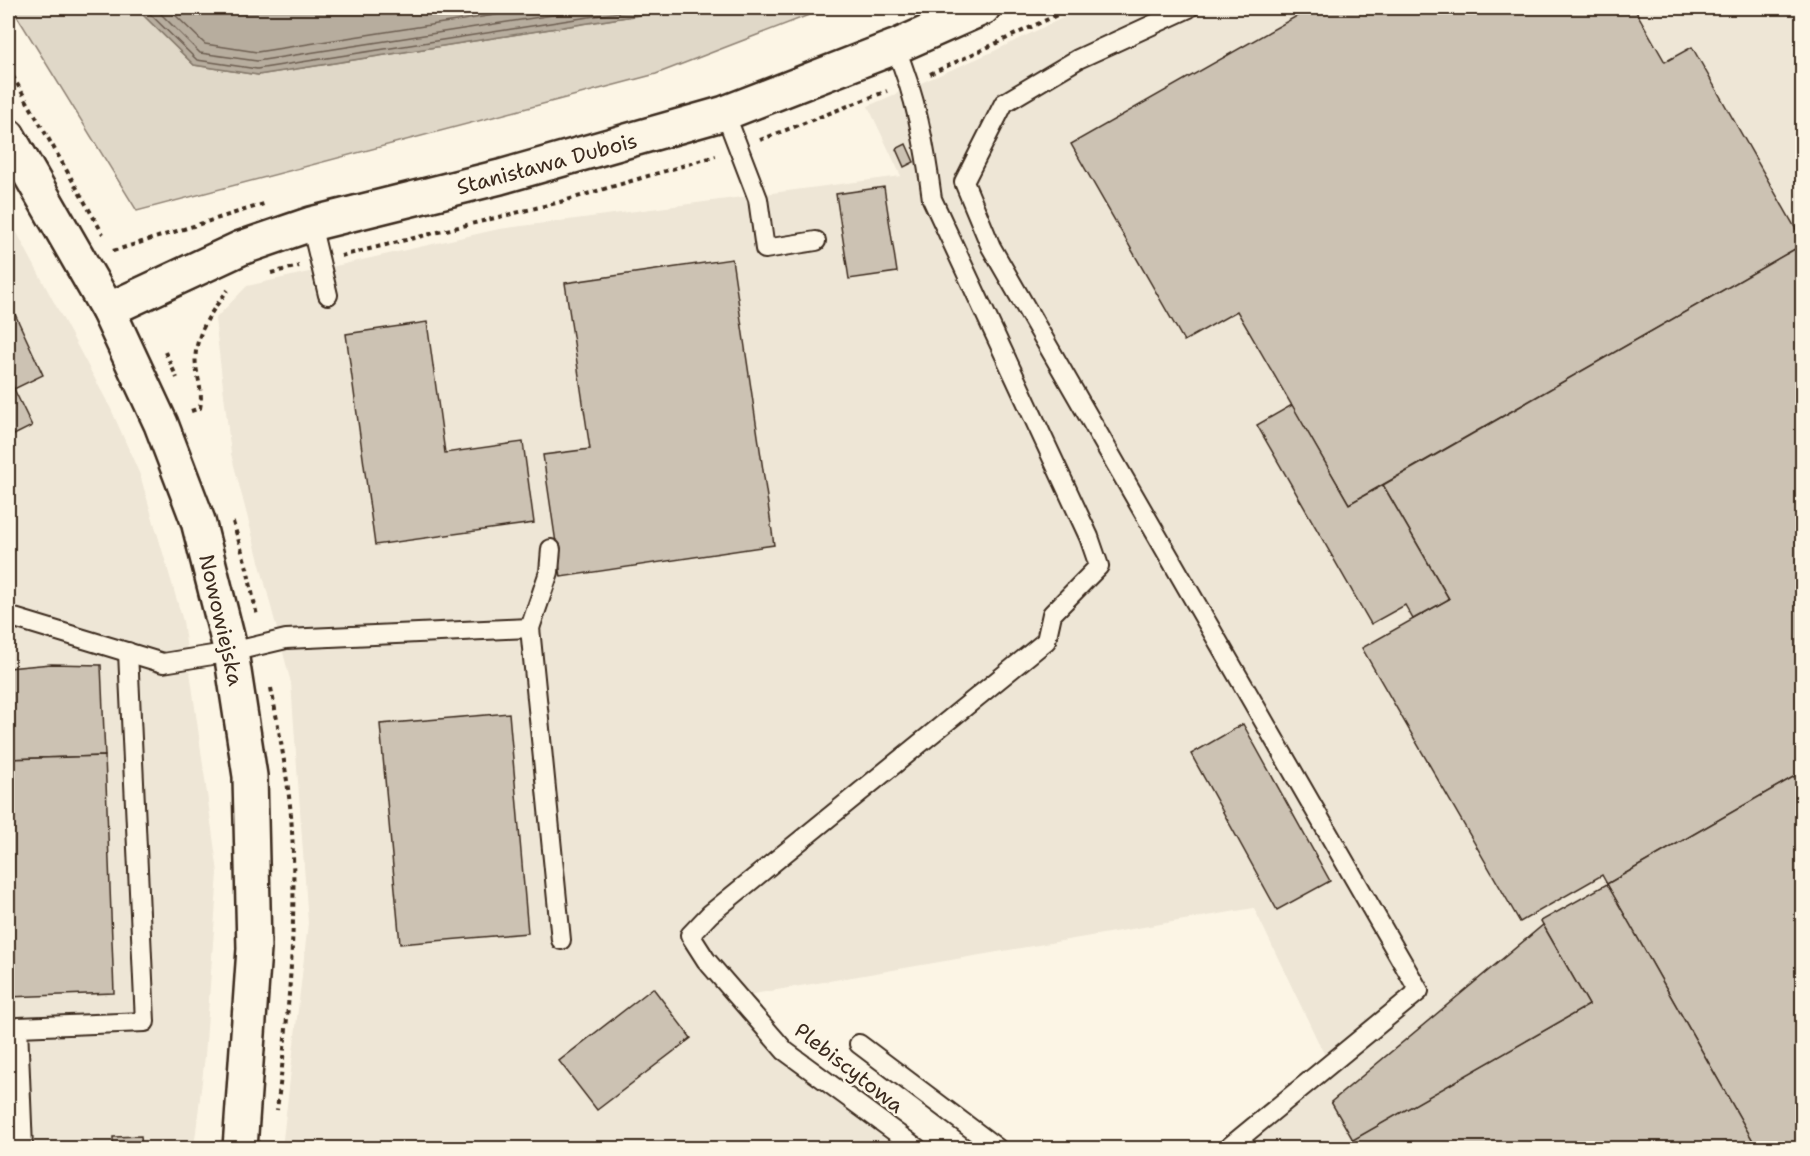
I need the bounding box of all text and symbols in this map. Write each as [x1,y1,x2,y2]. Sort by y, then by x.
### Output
street label: Stanisława Dubois [454,126,640,202]
street label: Nowowiejska [192,551,250,689]
street label: Plebiscytowa [789,1016,909,1120]

